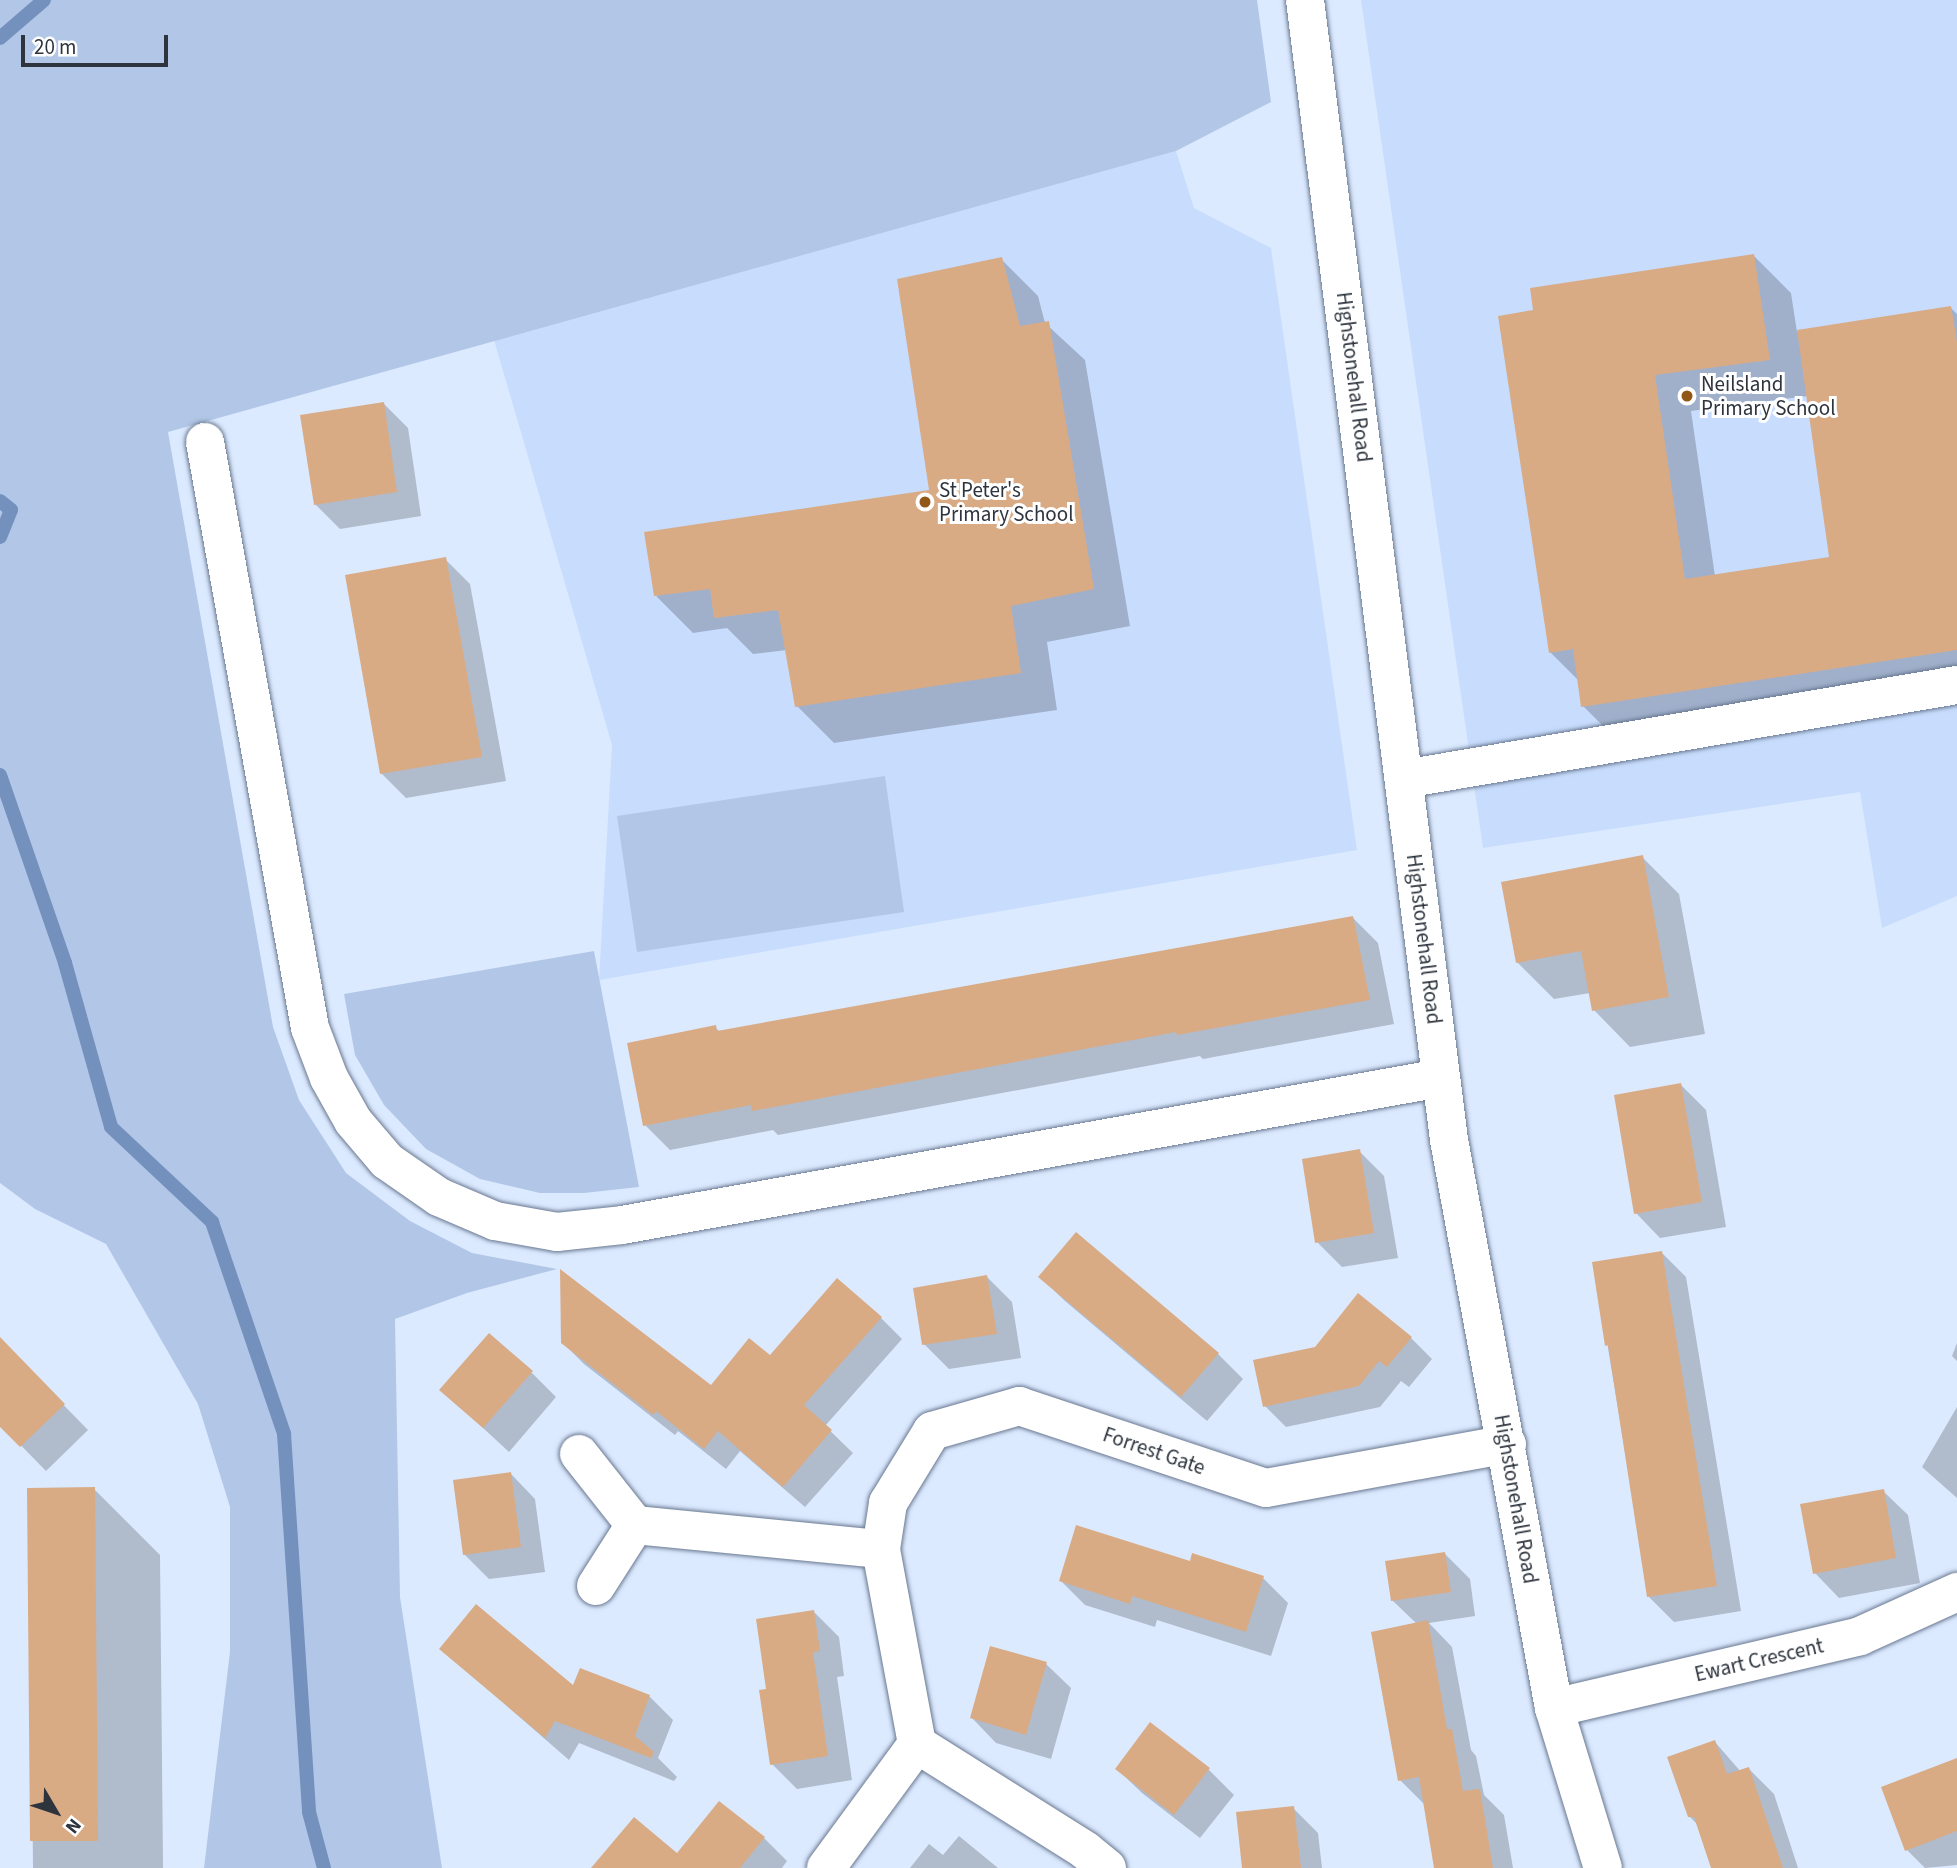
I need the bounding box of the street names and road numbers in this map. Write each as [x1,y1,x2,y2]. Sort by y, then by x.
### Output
street label: Highstonehall Road [1331,290,1377,464]
street label: Highstonehall Road [1401,852,1447,1026]
street label: Highstonehall Road [1489,1412,1543,1586]
street label: Forrest Gate [1100,1422,1208,1480]
street label: Ewart Crescent [1692,1633,1826,1687]

